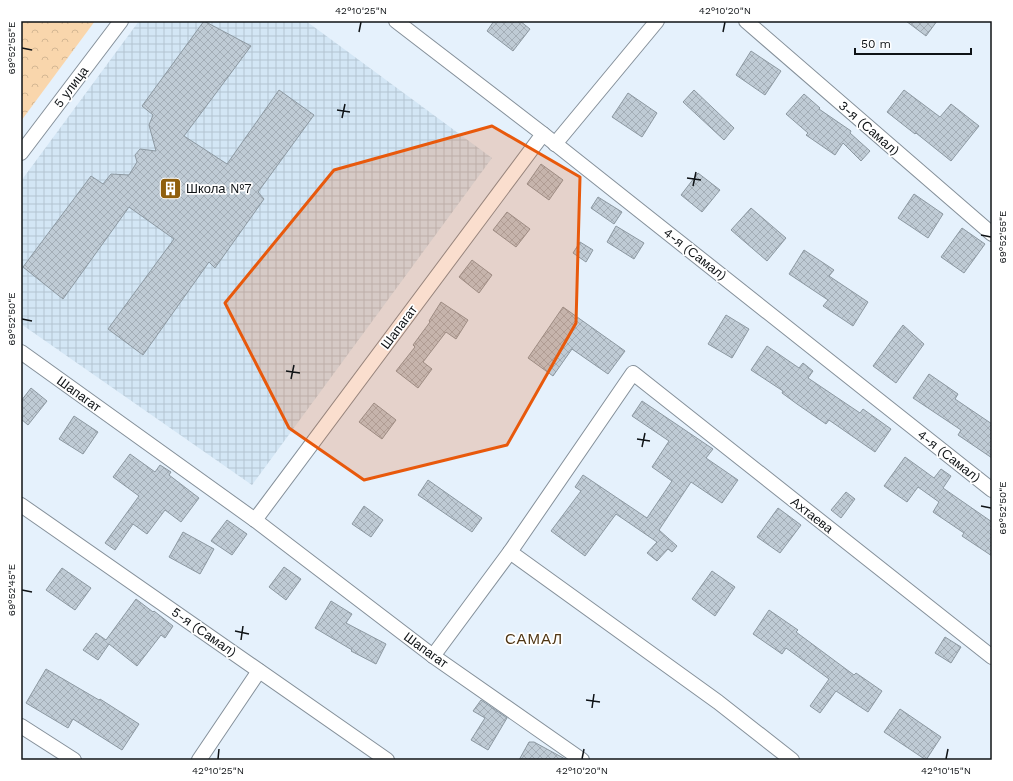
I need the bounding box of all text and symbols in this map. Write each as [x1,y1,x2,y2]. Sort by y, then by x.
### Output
text: 42°10'25"N [335,5,387,16]
text: 42°10'20"N [699,5,751,16]
text: 69°52'55"E [6,22,17,74]
scale bar [855,30,971,56]
text: 50 m [861,37,891,51]
street label: 5 улица [51,63,92,111]
street label: 3-я (Самал) [836,98,902,158]
building icon: Школа №7 [158,175,184,201]
place label: Школа №7 [186,181,251,196]
text: 69°52'55"E [997,211,1008,263]
street label: 4-я (Самал) [661,225,729,283]
text: 69°52'50"E [6,292,17,346]
street label: Шапагат [378,302,420,352]
street label: Шапагат [54,373,104,415]
street label: 4-я (Самал) [915,427,983,485]
text: 69°52'50"E [997,481,1008,535]
street label: Ахтаева [788,494,837,537]
text: 69°52'45"E [6,564,17,616]
street label: 5-я (Самал) [169,604,239,660]
street label: Шапагат [401,629,451,671]
district label: САМАЛ [505,630,563,648]
text: 42°10'25"N [192,765,244,776]
text: 42°10'20"N [556,765,608,776]
text: 42°10'15"N [921,765,971,776]

